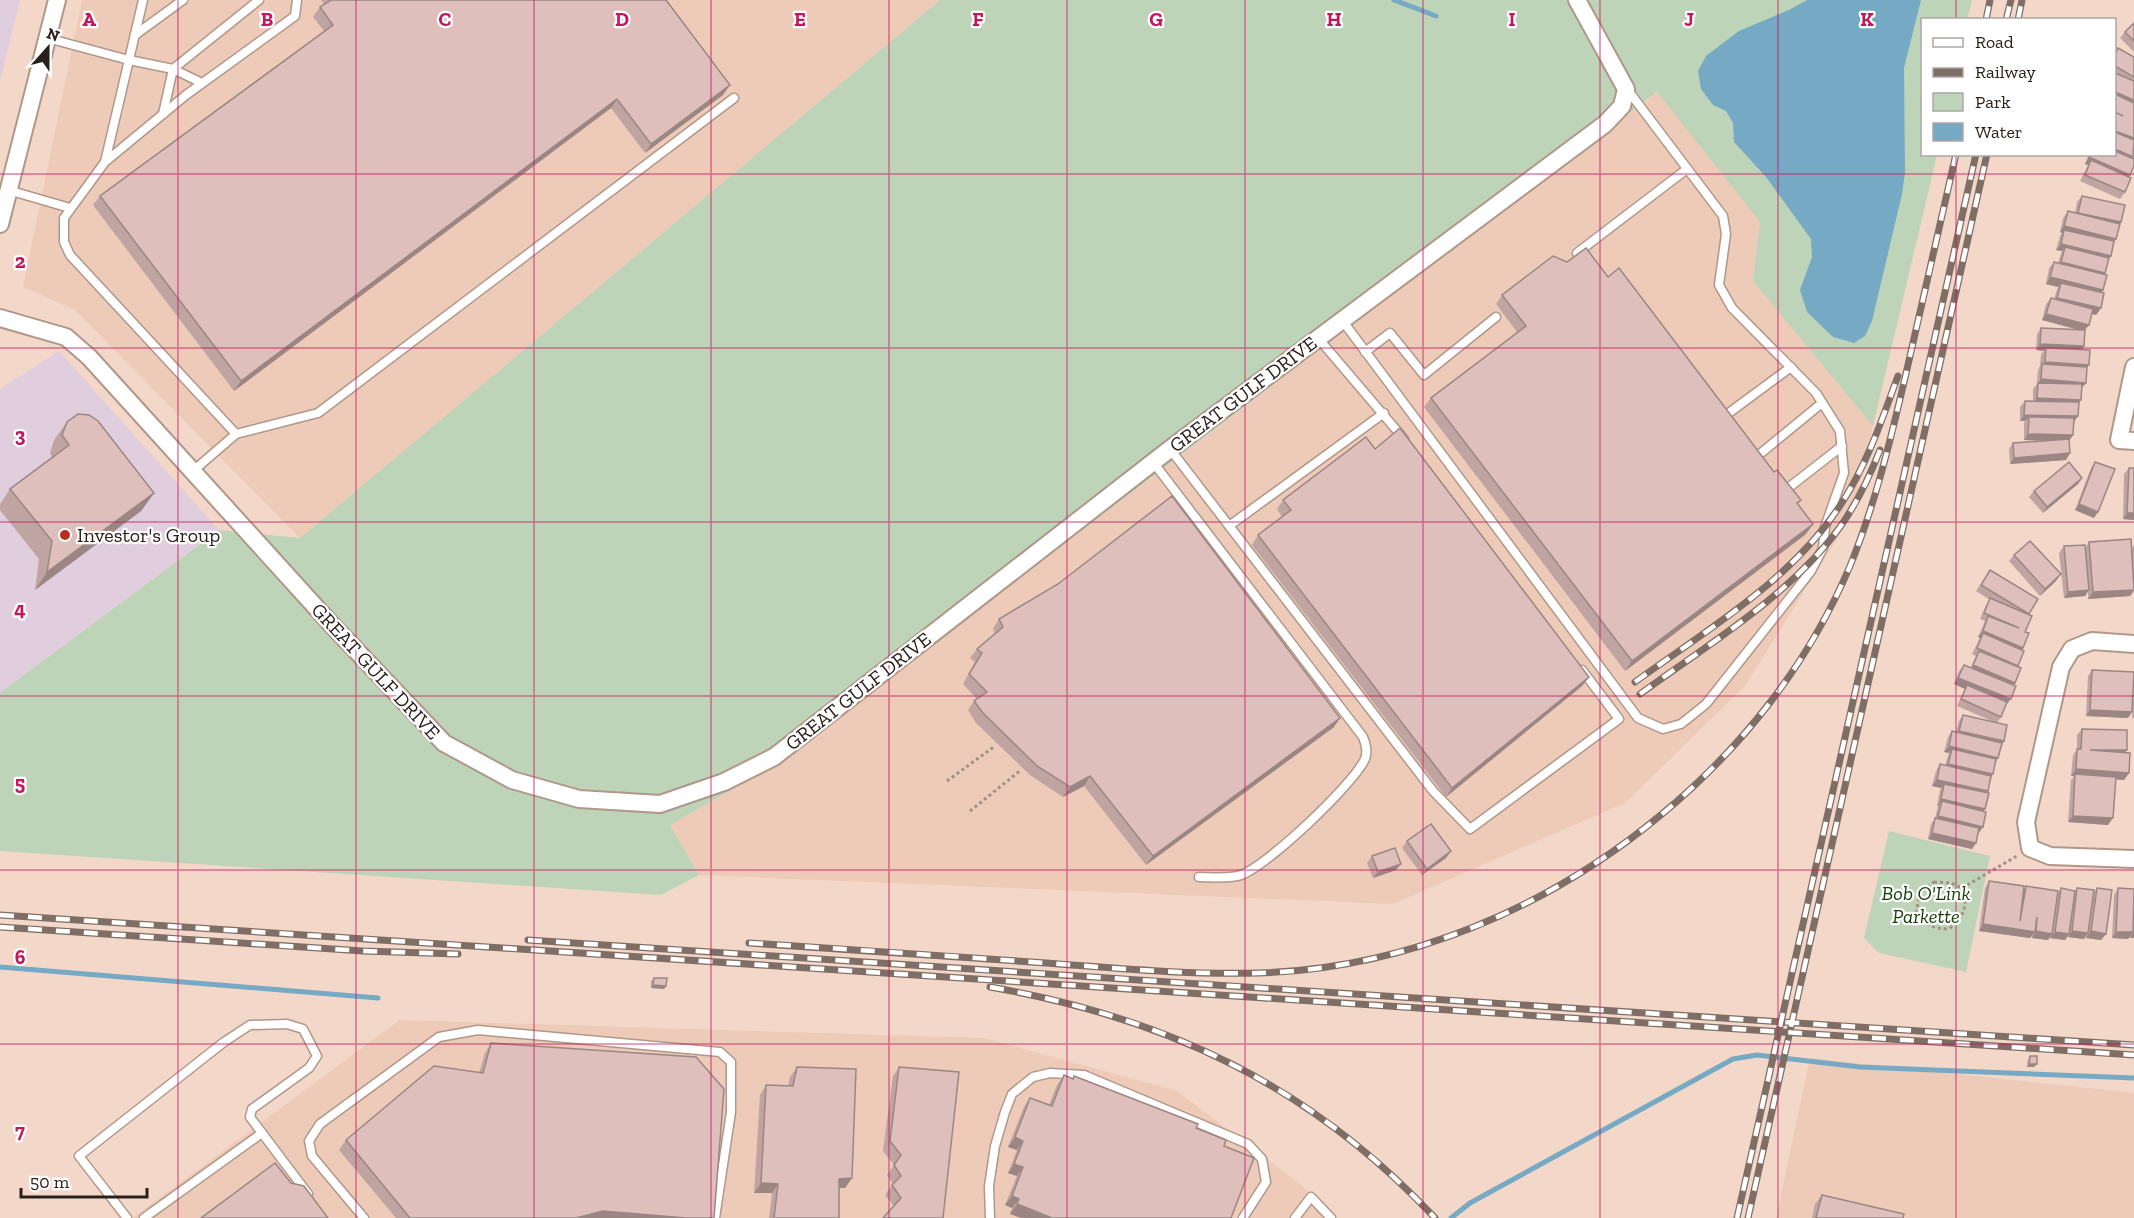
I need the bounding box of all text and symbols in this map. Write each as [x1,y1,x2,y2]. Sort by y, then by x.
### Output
text: A [82,7,96,31]
text: B [261,7,273,31]
text: C [439,7,452,31]
text: D [615,7,629,31]
text: E [794,7,806,31]
text: F [972,7,984,31]
text: G [1149,7,1163,31]
text: H [1326,7,1342,31]
text: I [1508,7,1516,31]
text: J [1684,7,1694,31]
text: K [1860,7,1874,31]
north arrow [18,18,78,78]
legend [1921,18,2116,156]
text: N [44,23,62,46]
text: Road [1975,31,2014,53]
text: Railway [1975,61,2037,83]
text: Park [1975,91,2011,113]
text: Water [1975,121,2022,143]
text: 2 [15,249,26,273]
street label: GREAT GULF DRIVE [1165,331,1321,457]
text: 3 [15,423,26,447]
place label: Investor's Group [77,523,220,547]
marker: Investor's Group [58,528,72,542]
text: 4 [14,597,26,621]
street label: GREAT GULF DRIVE [306,598,446,744]
street label: GREAT GULF DRIVE [780,627,936,755]
text: 5 [15,771,25,795]
park label: Bob O'Link Parkette [1882,881,1970,928]
text: 6 [15,945,26,969]
text: 7 [15,1119,25,1143]
scale bar [21,1161,147,1199]
text: 50 m [30,1171,70,1193]

